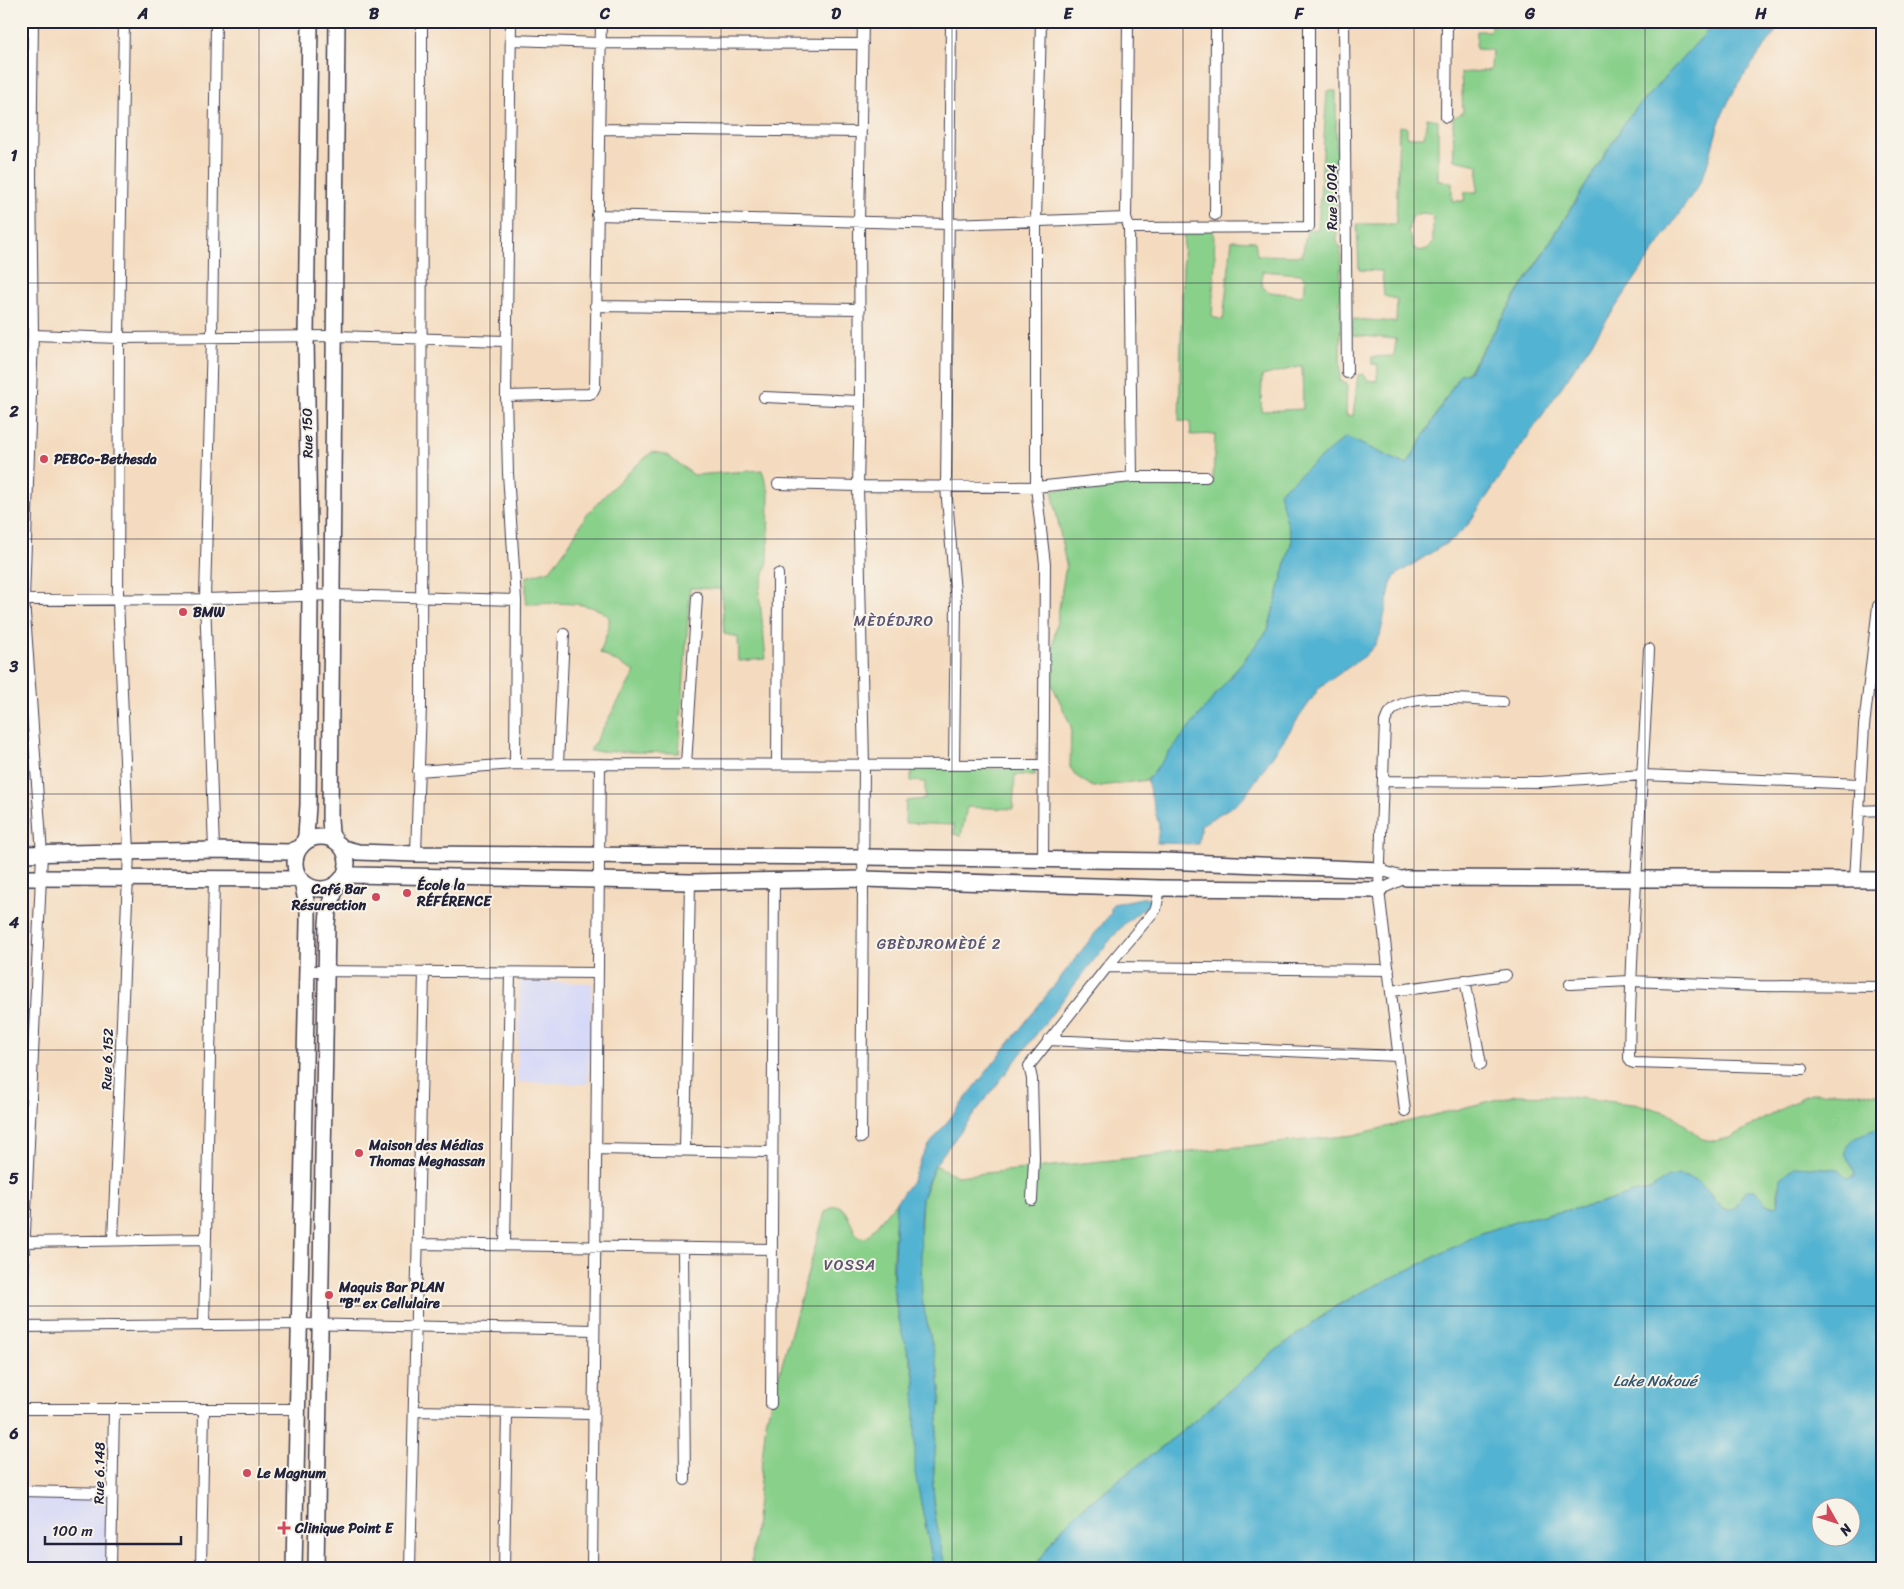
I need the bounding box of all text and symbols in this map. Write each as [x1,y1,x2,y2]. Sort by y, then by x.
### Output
text: A [137,0,148,28]
text: B [369,0,380,28]
text: C [599,0,611,28]
text: D [831,0,841,28]
text: E [1064,0,1074,28]
text: F [1294,0,1305,28]
text: G [1524,0,1536,28]
text: H [1754,0,1767,28]
text: 1 [11,141,18,170]
street label: Rue 9.004 [1320,164,1345,230]
text: 2 [8,397,19,426]
street label: Rue 150 [295,408,320,458]
place label: PEBCo-Bethesda [54,447,157,472]
marker: PEBCo-Bethesda [38,453,50,465]
place label: BMW [193,600,226,625]
marker: BMW [177,606,189,618]
district label: MÈDÉDJRO [854,608,934,634]
text: 3 [9,652,19,681]
place label: École la RÉFÉRENCE [416,873,492,914]
place label: Café Bar Résurection [291,877,367,918]
marker: École la RÉFÉRENCE [401,887,413,899]
marker: Café Bar Résurection [370,891,382,903]
text: 4 [8,908,19,937]
district label: GBÈDJROMÈDÉ 2 [877,931,1001,957]
street label: Rue 6.152 [94,1028,121,1090]
place label: Maison des Médias Thomas Megnassan [368,1133,485,1174]
marker: Maison des Médias Thomas Megnassan [353,1147,365,1159]
text: 5 [9,1164,19,1193]
district label: VOSSA [824,1252,876,1278]
place label: Maquis Bar PLAN "B" ex Cellulaire [338,1275,445,1316]
marker: Maquis Bar PLAN "B" ex Cellulaire [323,1289,335,1301]
water label: Lake Nokoué [1613,1368,1699,1394]
text: 6 [8,1419,19,1448]
street label: Rue 6.148 [86,1441,113,1504]
place label: Le Magnum [257,1461,326,1486]
marker: Le Magnum [241,1467,253,1479]
north arrow [1812,1496,1862,1546]
scale bar [45,1514,181,1546]
place label: Clinique Point E [294,1516,394,1541]
text: N [1833,1517,1859,1542]
text: 100 m [52,1518,93,1544]
marker: Clinique Point E [277,1521,291,1535]

